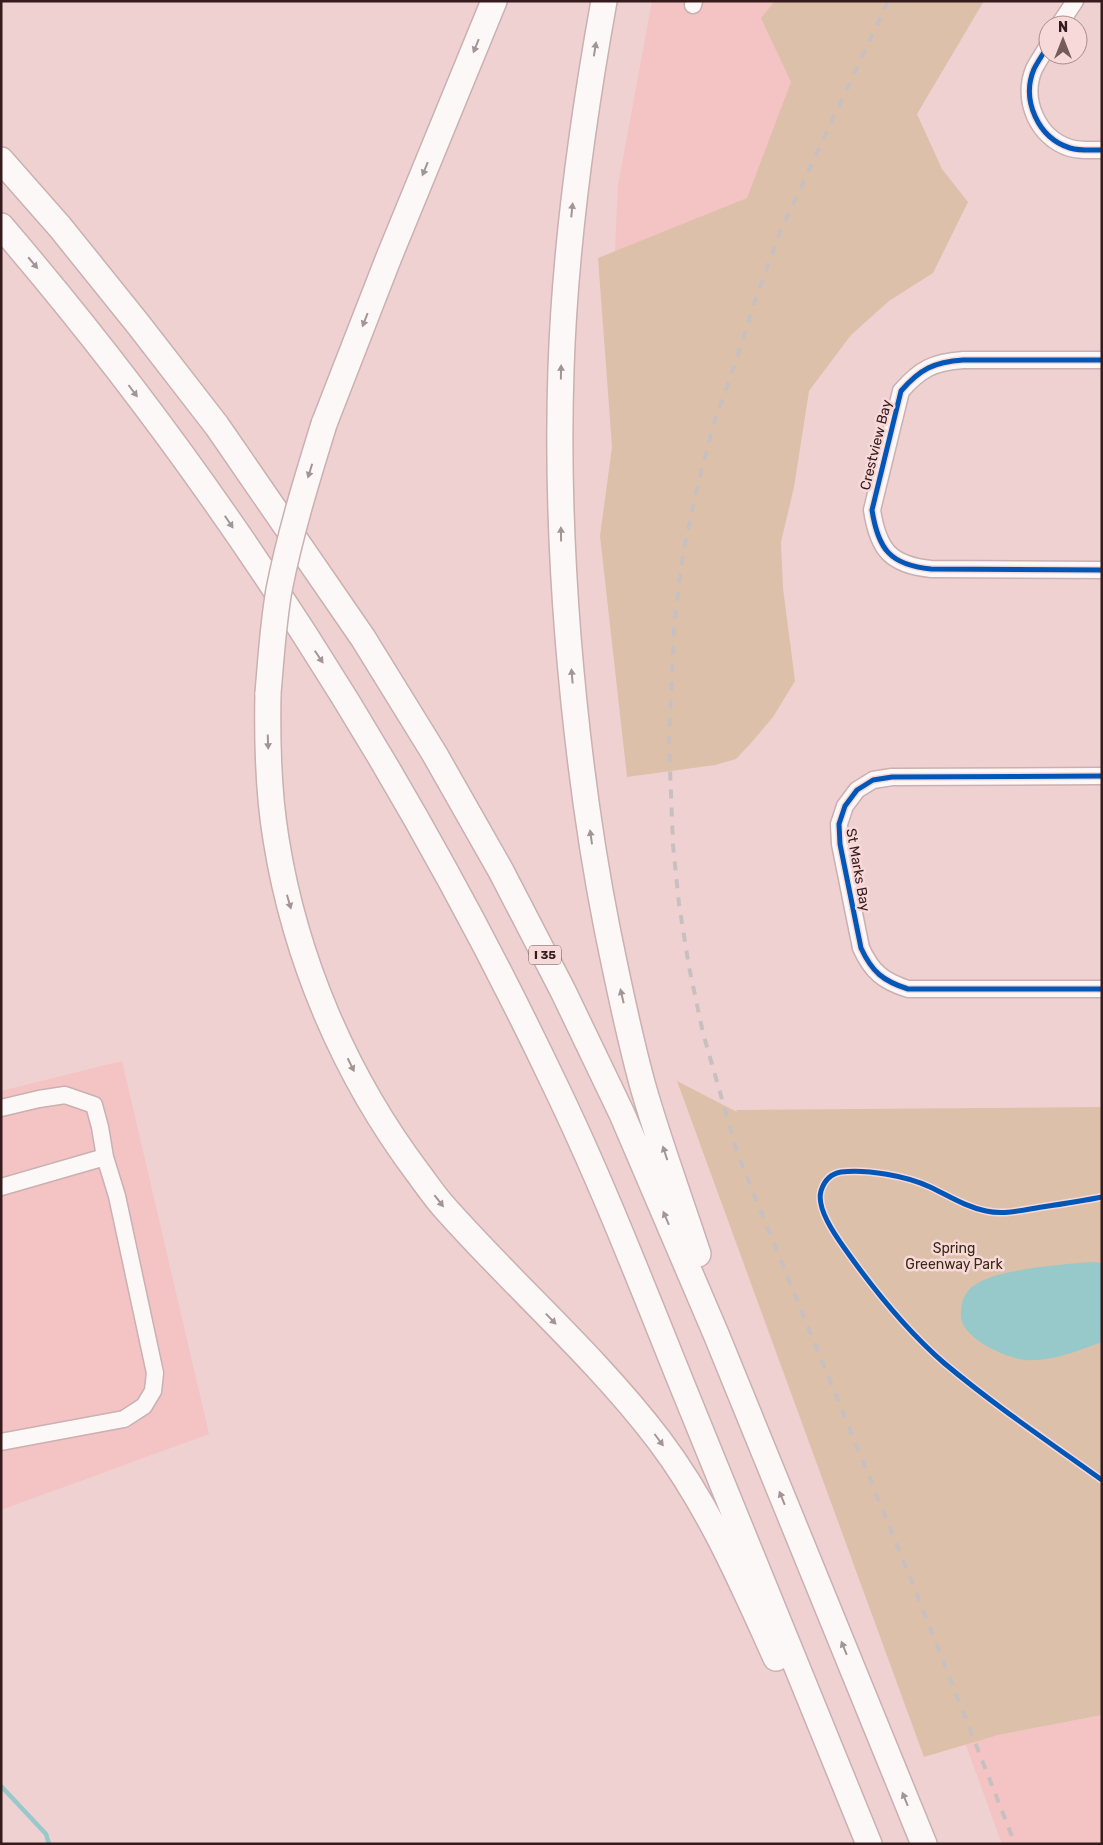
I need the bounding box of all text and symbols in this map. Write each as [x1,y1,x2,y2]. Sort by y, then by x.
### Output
north arrow [1038,15,1088,65]
text: N [1058,19,1068,36]
one-way arrow [471,39,479,53]
one-way arrow [592,40,600,56]
one-way arrow [421,162,428,177]
one-way arrow [568,201,576,217]
one-way arrow [27,256,38,269]
one-way arrow [360,313,368,327]
one-way arrow [557,363,565,379]
one-way arrow [128,384,138,398]
street label: Crestview Bay [857,398,896,492]
one-way arrow [305,463,313,478]
one-way arrow [224,515,234,529]
one-way arrow [557,526,565,542]
one-way arrow [314,650,324,664]
one-way arrow [567,667,575,683]
one-way arrow [264,734,272,750]
street label: St Marks Bay [842,827,874,913]
one-way arrow [587,829,595,845]
one-way arrow [286,895,294,910]
road number: I 35 [529,946,561,964]
one-way arrow [618,989,626,1004]
one-way arrow [347,1058,355,1072]
one-way arrow [660,1145,668,1160]
one-way arrow [434,1194,445,1207]
one-way arrow [662,1211,670,1225]
park label: Spring Greenway Park [905,1240,1003,1273]
one-way arrow [544,1313,556,1325]
one-way arrow [654,1433,664,1447]
one-way arrow [778,1491,786,1505]
one-way arrow [839,1641,847,1655]
one-way arrow [901,1792,909,1806]

